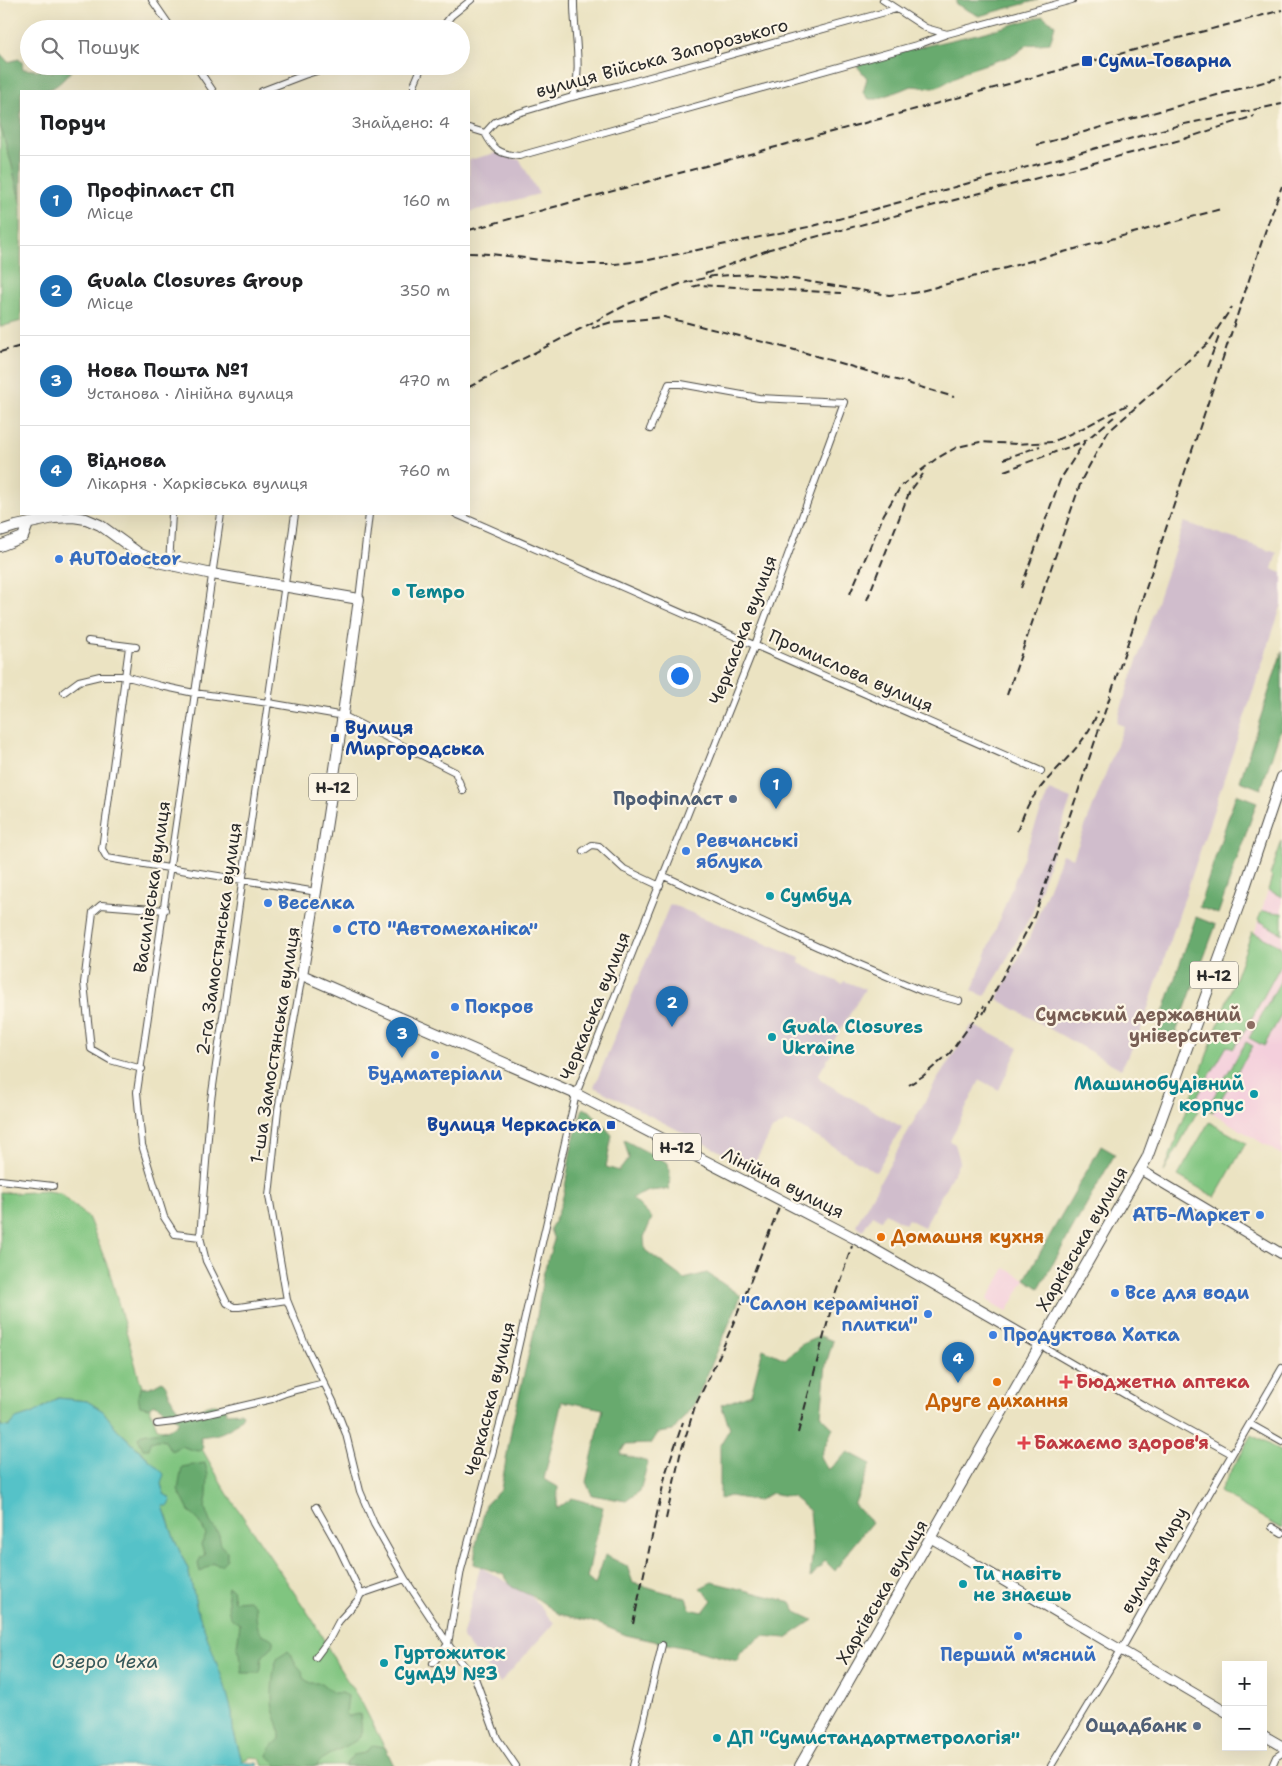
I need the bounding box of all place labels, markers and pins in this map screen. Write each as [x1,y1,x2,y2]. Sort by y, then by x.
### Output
place label: Суми-Товарна [1098,49,1232,73]
marker: Суми-Товарна [1080,54,1094,68]
place label: AUTOdoctor [69,547,181,571]
marker: AUTOdoctor [53,553,65,565]
place label: Tempo [406,580,465,604]
marker: Tempo [390,586,402,598]
place label: Вулиця Миргородська [345,716,485,761]
marker: Вулиця Миргородська [329,732,341,744]
pin: 1 [760,768,792,809]
place label: Профіпласт [613,787,723,811]
marker: Профіпласт [727,793,739,805]
place label: Ревчанські яблука [696,829,798,874]
marker: Ревчанські яблука [680,845,692,857]
place label: Сумбуд [780,884,852,908]
marker: Сумбуд [764,890,776,902]
place label: Веселка [278,891,355,915]
marker: Веселка [262,897,274,909]
place label: СТО "Автомеханіка" [347,917,538,941]
marker: СТО "Автомеханіка" [331,923,343,935]
pin: 2 [656,986,688,1027]
place label: Покров [465,995,533,1019]
marker: Покров [449,1001,461,1013]
place label: Сумський державний університет [1035,1003,1242,1048]
place label: Guala Closures Ukraine [782,1015,923,1060]
pin: 3 [386,1017,418,1058]
marker: Сумський державний університет [1245,1019,1257,1031]
marker: Guala Closures Ukraine [766,1031,778,1043]
marker: Будматеріали [429,1049,441,1061]
place label: Будматеріали [368,1062,503,1086]
place label: Машинобудівний корпус [1074,1072,1245,1117]
marker: Машинобудівний корпус [1248,1088,1260,1100]
place label: Вулиця Черкаська [427,1113,602,1137]
marker: Вулиця Черкаська [605,1119,617,1131]
place label: АТБ-Маркет [1132,1203,1250,1227]
marker: АТБ-Маркет [1254,1209,1266,1221]
place label: Домашня кухня [891,1225,1044,1249]
marker: Домашня кухня [875,1231,887,1243]
place label: Все для води [1125,1281,1250,1305]
marker: Все для води [1109,1287,1121,1299]
place label: "Салон керамічної плитки" [741,1292,918,1337]
marker: "Салон керамічної плитки" [922,1308,934,1320]
place label: Продуктова Хатка [1003,1323,1180,1347]
marker: Продуктова Хатка [987,1329,999,1341]
pin: 4 [942,1342,974,1383]
place label: Бюджетна аптека [1076,1370,1250,1394]
marker: Друге дихання [991,1376,1003,1388]
marker: Бюджетна аптека [1060,1376,1072,1388]
place label: Друге дихання [926,1389,1068,1413]
place label: Бажаємо здоров'я [1034,1431,1209,1455]
marker: Бажаємо здоров'я [1018,1437,1030,1449]
place label: Ти навіть не знаєшь [973,1562,1072,1607]
marker: Ти навіть не знаєшь [957,1578,969,1590]
marker: Перший м'ясний [1012,1630,1024,1642]
place label: Гуртожиток СумДУ №3 [394,1641,506,1686]
place label: Перший м'ясний [940,1643,1096,1667]
marker: Гуртожиток СумДУ №3 [378,1657,390,1669]
place label: Ощадбанк [1085,1714,1187,1738]
marker: Ощадбанк [1191,1720,1203,1732]
place label: ДП "Сумистандартметрологія" [727,1726,1020,1750]
marker: ДП "Сумистандартметрологія" [711,1732,723,1744]

